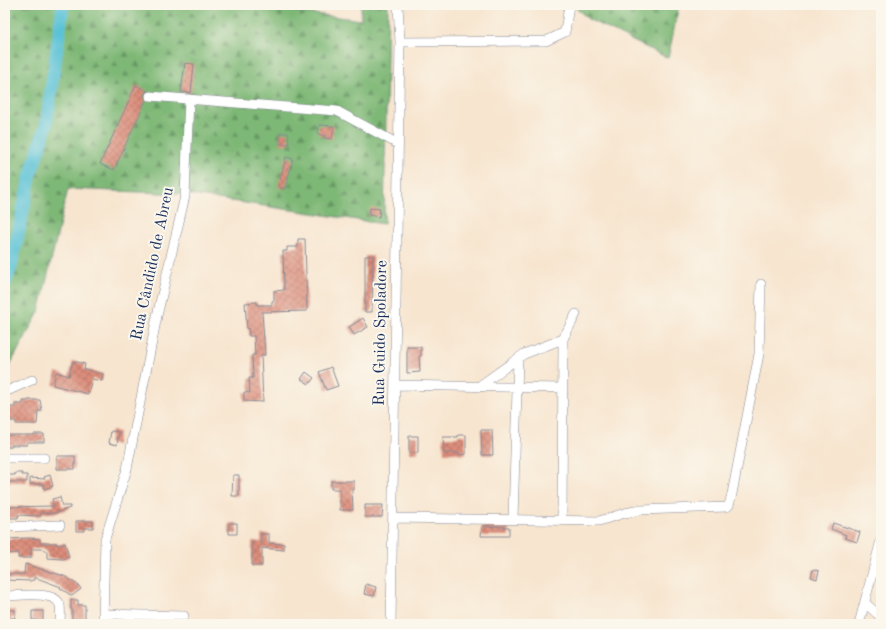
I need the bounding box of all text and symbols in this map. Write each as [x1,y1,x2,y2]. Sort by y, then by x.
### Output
street label: Rua Cândido de Abreu [129,186,177,342]
street label: Rua Guido Spoladore [372,260,390,406]

